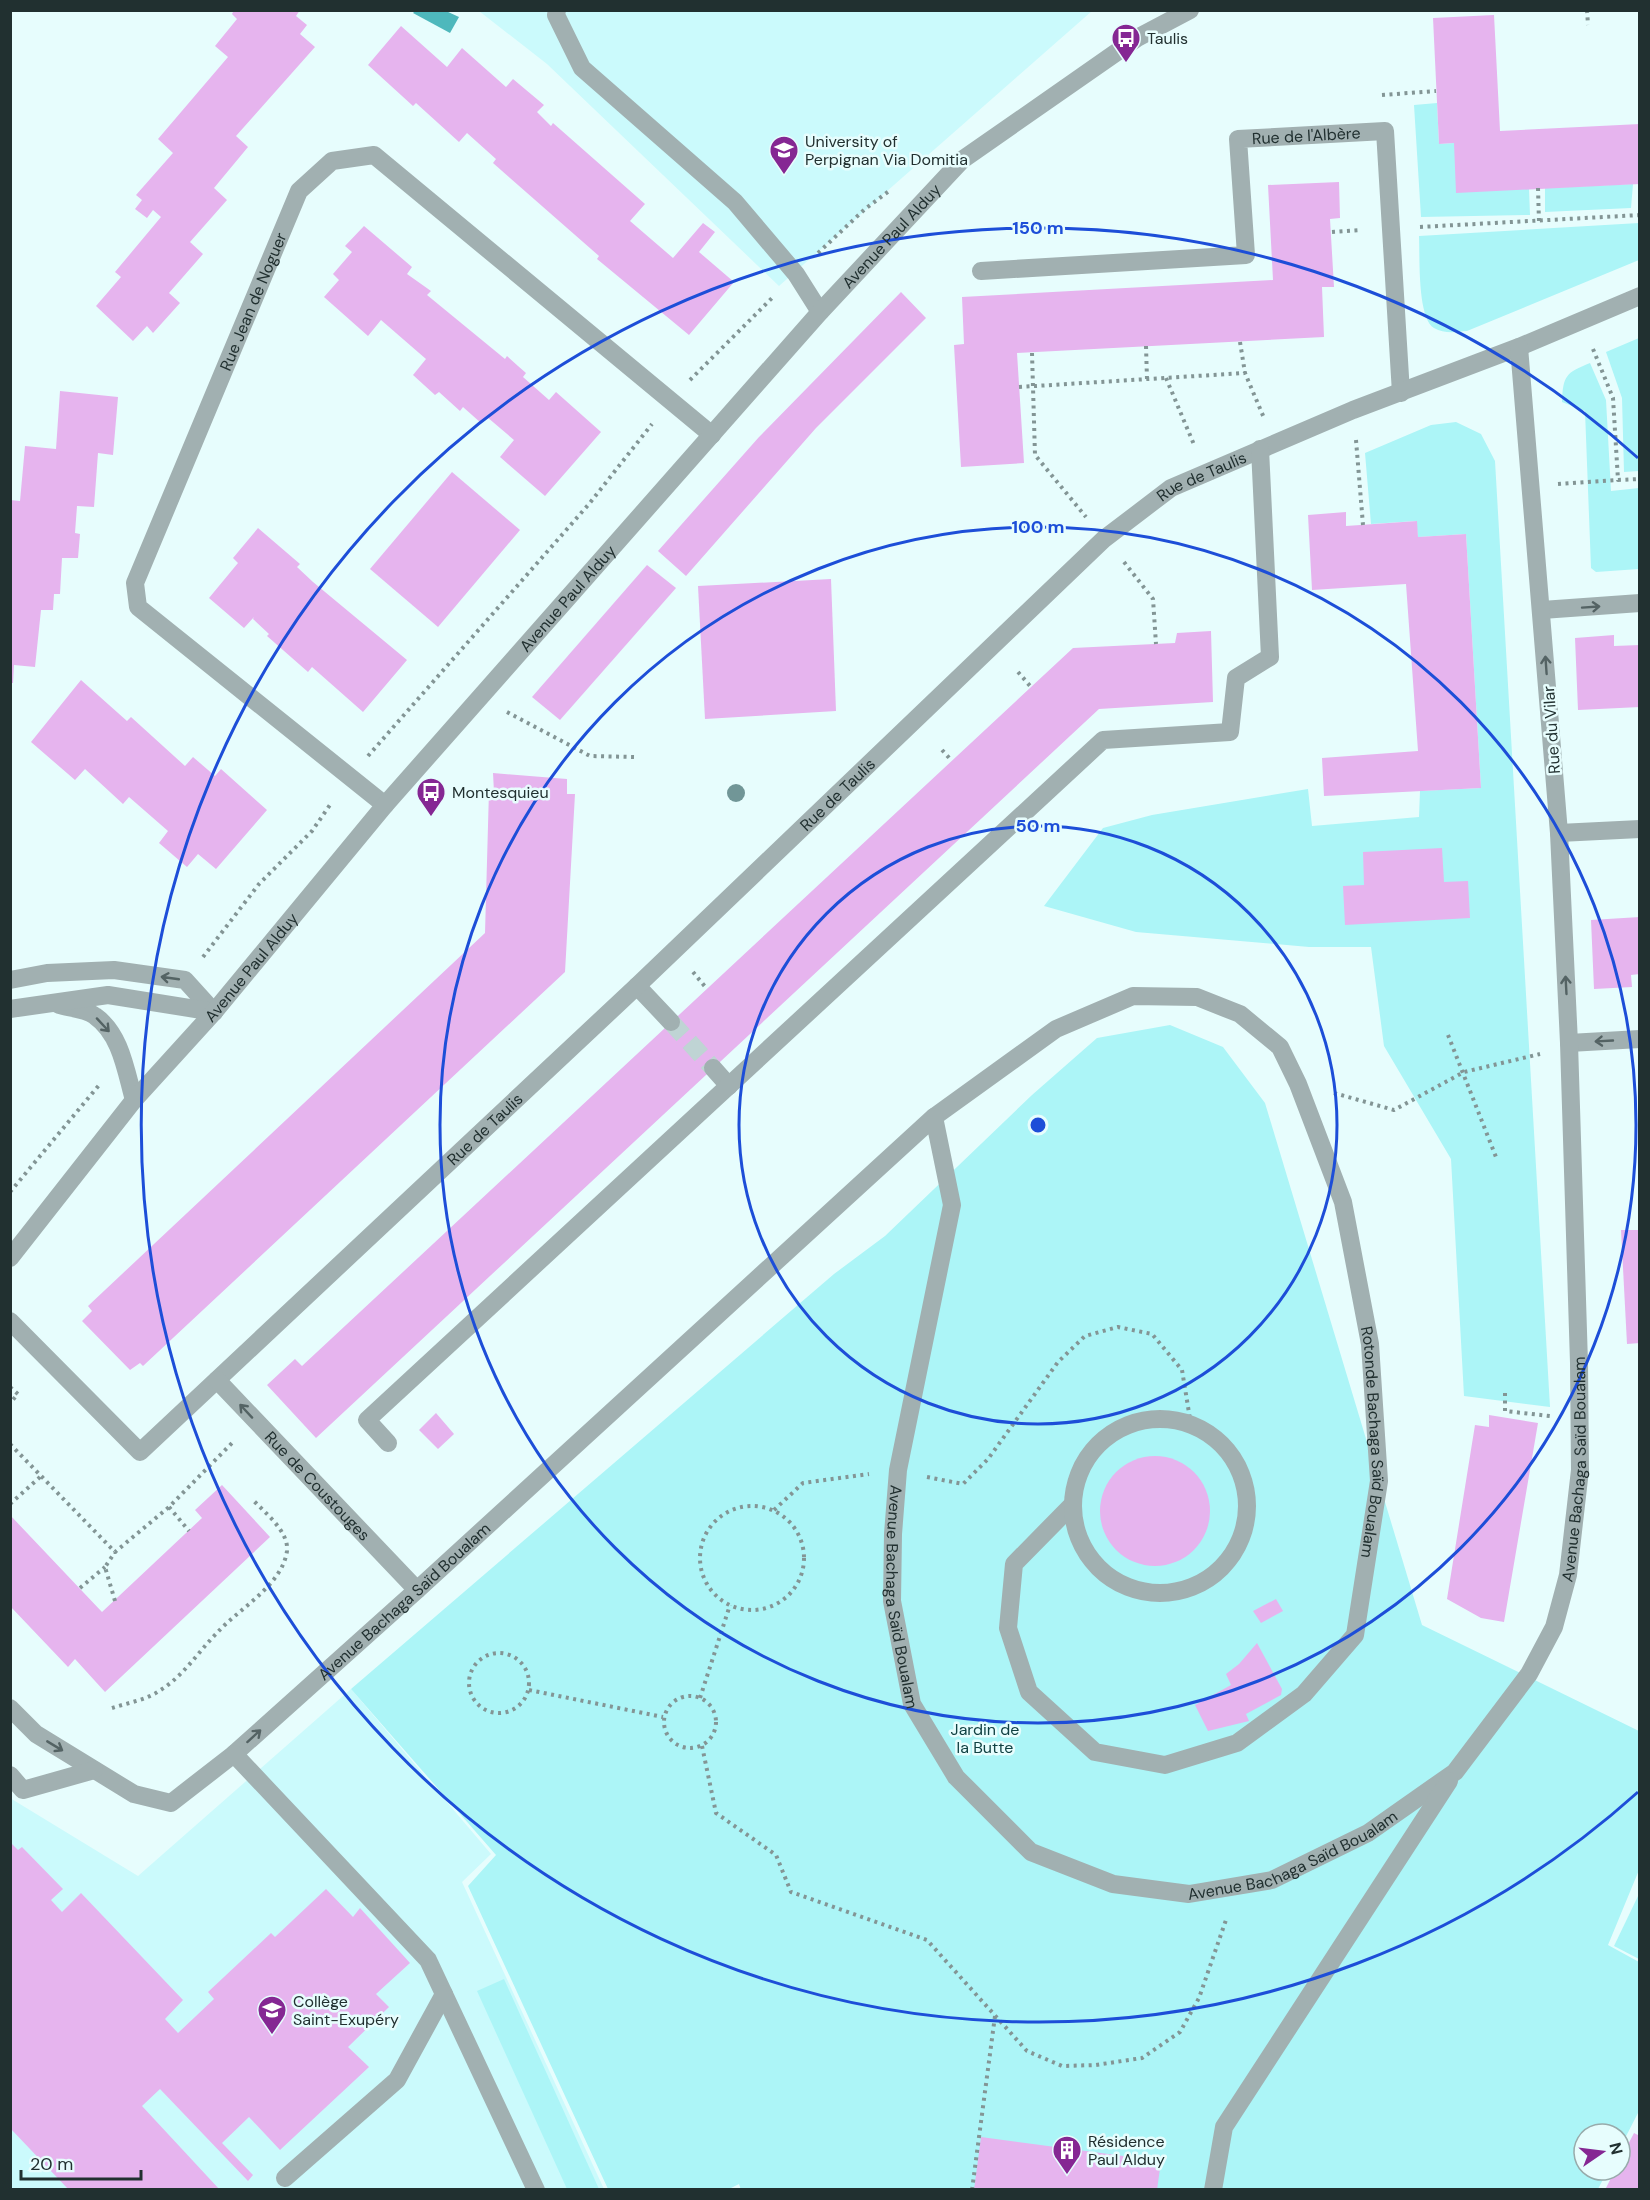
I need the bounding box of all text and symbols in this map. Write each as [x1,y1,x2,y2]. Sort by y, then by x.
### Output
bus stop icon: Taulis [1110,22,1142,64]
place label: Taulis [1147,28,1188,49]
street label: Rue de l'Albère [1251,122,1361,149]
place label: University of Perpignan Via Domitia [805,131,968,170]
school or university icon: University of Perpignan Via Domitia [768,134,800,176]
street label: Avenue Paul Alduy [838,179,946,293]
text: 150 m [1012,216,1064,240]
street label: Rue Jean de Noguer [215,229,292,374]
street label: Rue de Taulis [1152,447,1250,506]
text: 100 m [1011,515,1065,539]
street label: Avenue Paul Alduy [515,541,621,656]
one-way arrow [1580,601,1600,612]
one-way arrow [1540,655,1551,675]
street label: Rue du Vilar [1538,685,1565,775]
street label: Rue de Taulis [795,754,880,836]
bus stop icon: Montesquieu [415,776,447,818]
place label: Montesquieu [452,782,549,803]
text: 50 m [1015,814,1061,838]
street label: Avenue Paul Alduy [200,908,303,1027]
one-way arrow [160,972,180,983]
one-way arrow [1561,975,1572,995]
one-way arrow [96,1017,110,1032]
one-way arrow [1595,1036,1615,1047]
street label: Rue de Taulis [443,1089,527,1170]
centre of rings [1028,1115,1048,1135]
street label: Rotonde Bachaga Saïd Boualam [1356,1325,1389,1560]
street label: Avenue Bachaga Saïd Boualam [1557,1356,1591,1584]
one-way arrow [239,1404,253,1419]
street label: Rue de Coustouges [260,1427,375,1545]
street label: Avenue Bachaga Saïd Boualam [881,1484,923,1710]
street label: Avenue Bachaga Saïd Boualam [313,1518,495,1685]
park label: Jardin de la Butte [951,1719,1019,1758]
one-way arrow [246,1729,261,1743]
one-way arrow [46,1740,63,1752]
street label: Avenue Bachaga Saïd Boualam [1186,1806,1402,1905]
place label: Collège Saint-Exupéry [293,1991,399,2030]
school or university icon: Collège Saint-Exupéry [256,1994,288,2036]
north arrow [1572,2122,1632,2182]
place label: Résidence Paul Alduy [1088,2131,1165,2170]
building icon: Résidence Paul Alduy [1051,2134,1083,2176]
text: N [1604,2140,1628,2157]
scale bar [21,2143,141,2181]
text: 20 m [30,2152,73,2176]

